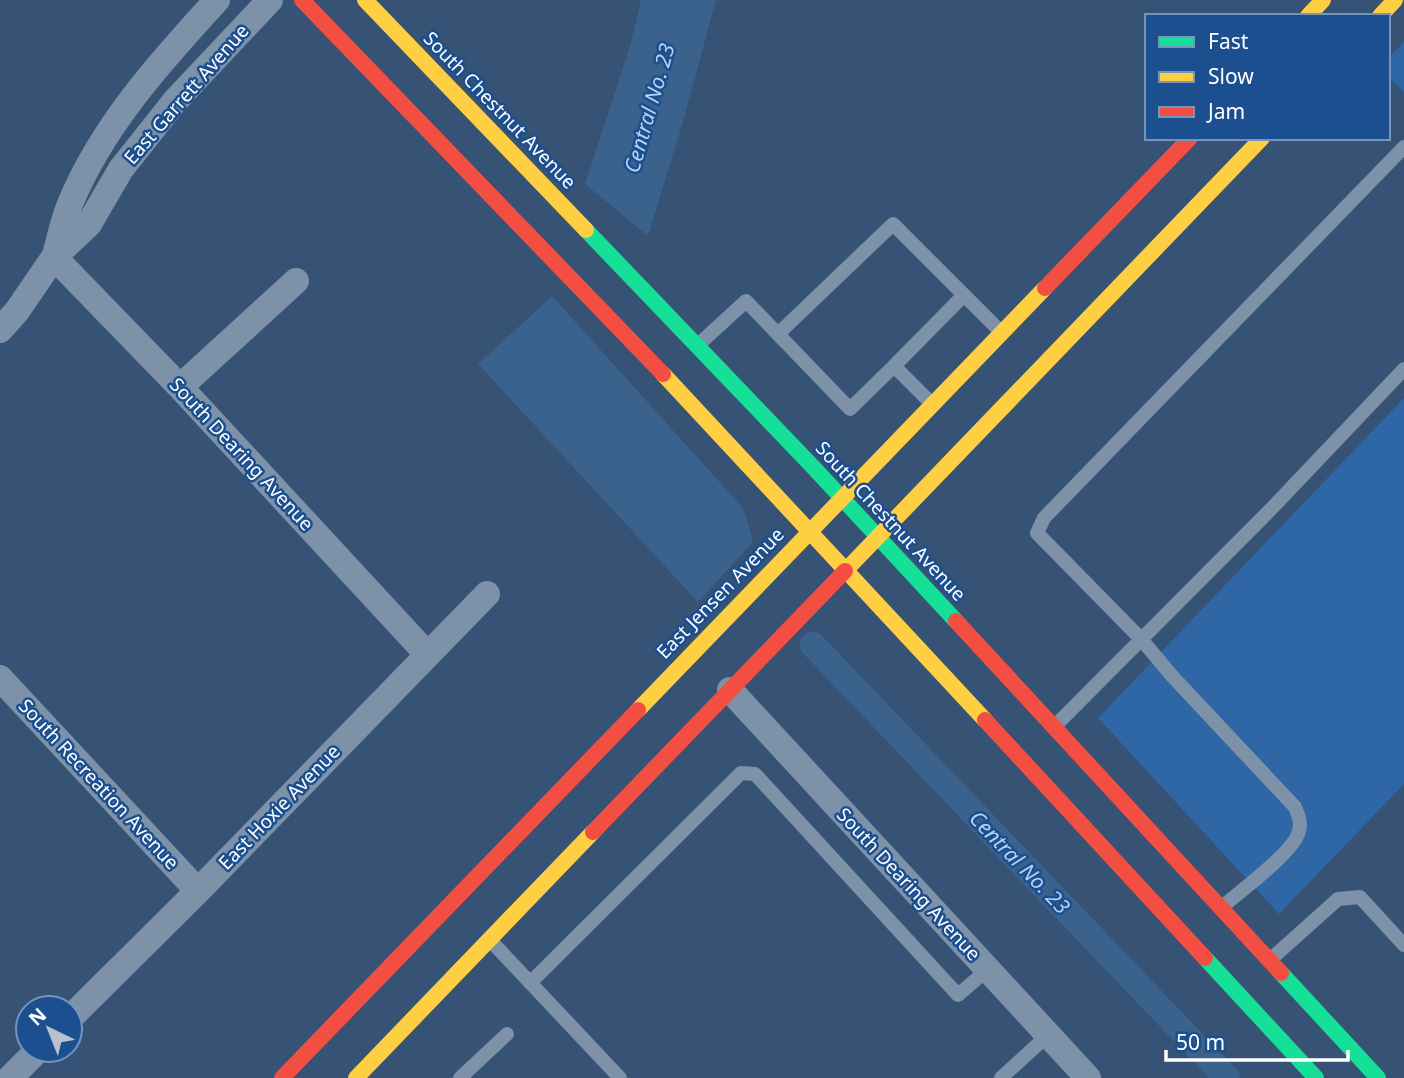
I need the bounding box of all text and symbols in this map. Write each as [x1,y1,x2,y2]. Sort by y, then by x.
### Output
legend [1145,14,1390,140]
street label: East Garrett Avenue [118,18,254,170]
street label: South Chestnut Avenue [418,26,582,194]
text: Fast [1208,27,1249,55]
water label: Central No. 23 [617,40,681,176]
text: Slow [1208,62,1254,90]
text: Jam [1206,97,1245,125]
street label: South Dearing Avenue [164,372,320,536]
street label: South Chestnut Avenue [810,435,972,607]
street label: East Jensen Avenue [651,522,789,664]
street label: South Recreation Avenue [13,693,185,875]
street label: East Hoxie Avenue [212,739,346,875]
street label: South Dearing Avenue [831,802,987,966]
water label: Central No. 23 [964,804,1077,920]
north arrow [14,994,84,1064]
text: N [23,1002,52,1031]
scale bar [1166,1018,1348,1062]
text: 50 m [1176,1028,1225,1056]

